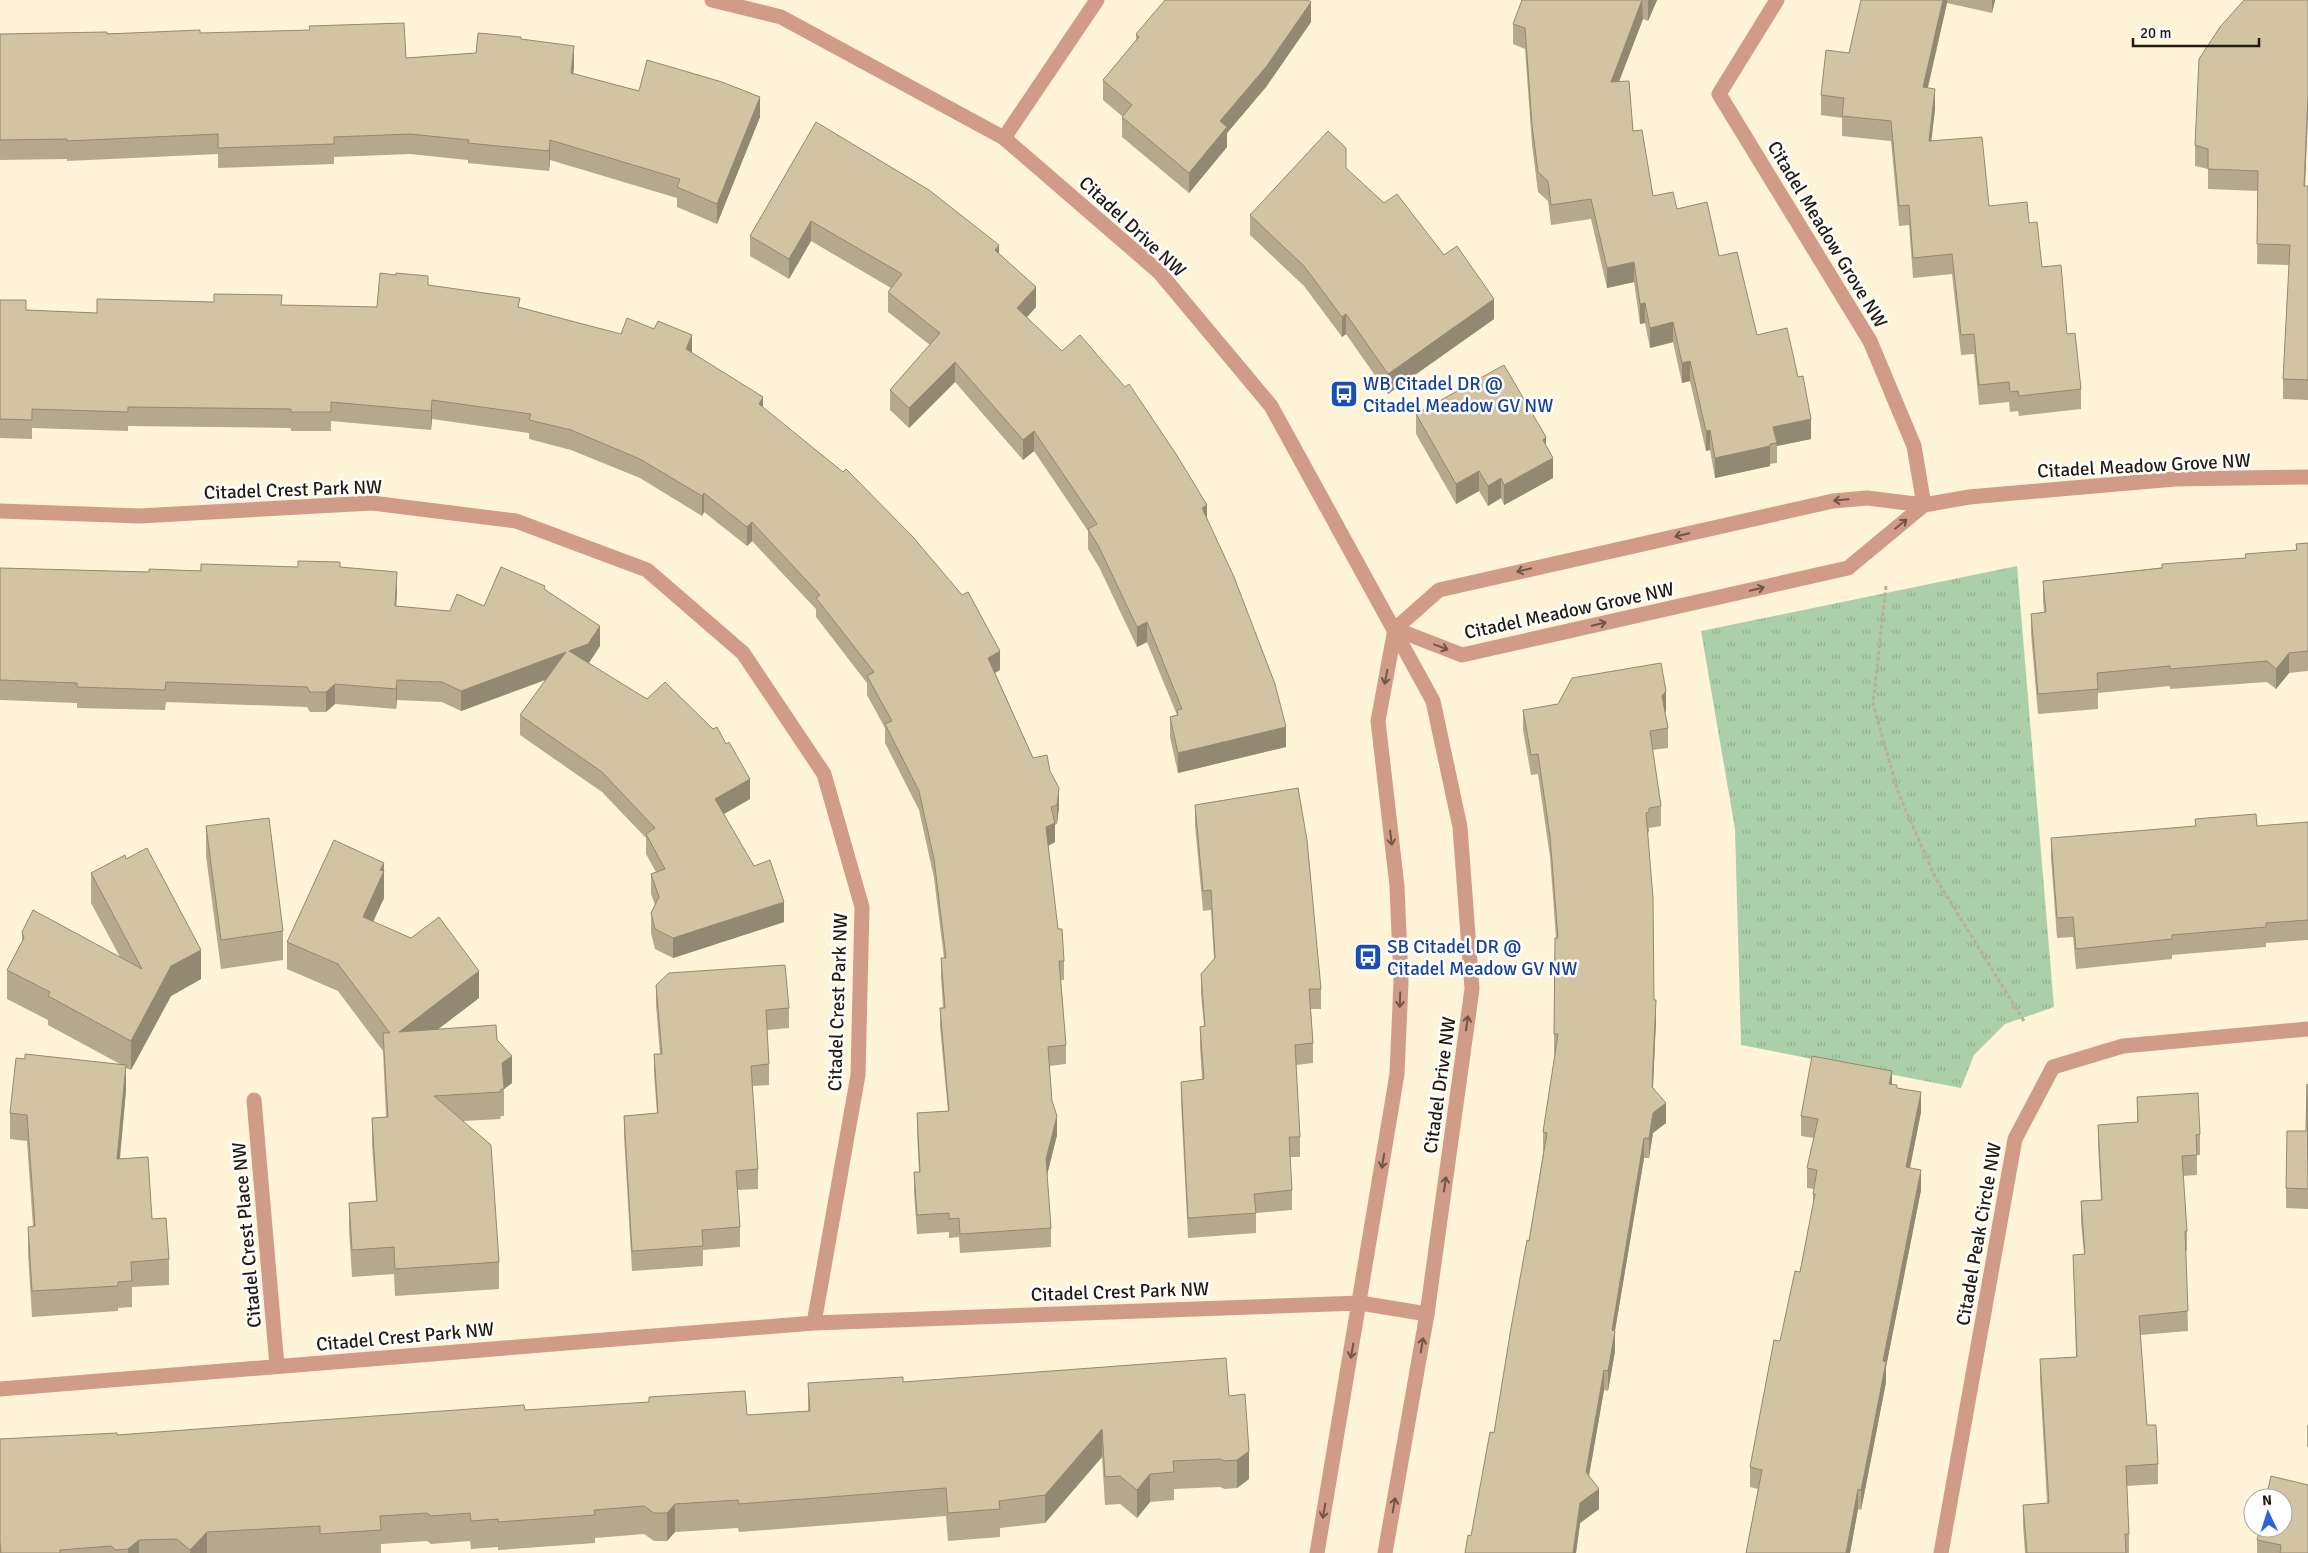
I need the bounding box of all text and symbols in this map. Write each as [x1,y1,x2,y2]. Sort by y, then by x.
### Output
scale bar [2133,15,2259,47]
text: 20 m [2140,24,2171,42]
street label: Citadel Meadow Grove NW [1762,137,1892,332]
street label: Citadel Drive NW [1074,171,1191,283]
place label: WB Citadel DR @ Citadel Meadow GV NW [1363,372,1553,418]
bus stop icon: WB Citadel DR @ Citadel Meadow GV NW [1329,379,1359,409]
street label: Citadel Meadow Grove NW [2037,448,2251,484]
street label: Citadel Crest Park NW [203,475,383,505]
one-way arrow [1833,495,1849,505]
one-way arrow [1894,518,1907,529]
one-way arrow [1675,531,1691,540]
one-way arrow [1516,566,1532,575]
street label: Citadel Meadow Grove NW [1462,577,1676,645]
one-way arrow [1749,583,1765,593]
one-way arrow [1590,619,1606,628]
one-way arrow [1433,643,1448,652]
one-way arrow [1381,669,1391,685]
one-way arrow [1386,830,1396,846]
street label: Citadel Crest Park NW [823,912,853,1092]
place label: SB Citadel DR @ Citadel Meadow GV NW [1387,935,1577,981]
bus stop icon: SB Citadel DR @ Citadel Meadow GV NW [1353,942,1383,972]
one-way arrow [1396,992,1405,1008]
street label: Citadel Drive NW [1419,1015,1461,1155]
one-way arrow [1463,1016,1473,1032]
street label: Citadel Crest Place NW [227,1141,267,1329]
street label: Citadel Peak Circle NW [1951,1141,2007,1328]
one-way arrow [1378,1153,1388,1169]
one-way arrow [1441,1177,1451,1193]
street label: Citadel Crest Park NW [1030,1277,1210,1307]
street label: Citadel Crest Park NW [315,1317,495,1357]
one-way arrow [1418,1337,1428,1353]
one-way arrow [1346,1343,1356,1359]
north arrow [2243,1488,2293,1538]
text: N [2262,1492,2273,1509]
one-way arrow [1389,1497,1399,1513]
one-way arrow [1319,1503,1329,1519]

